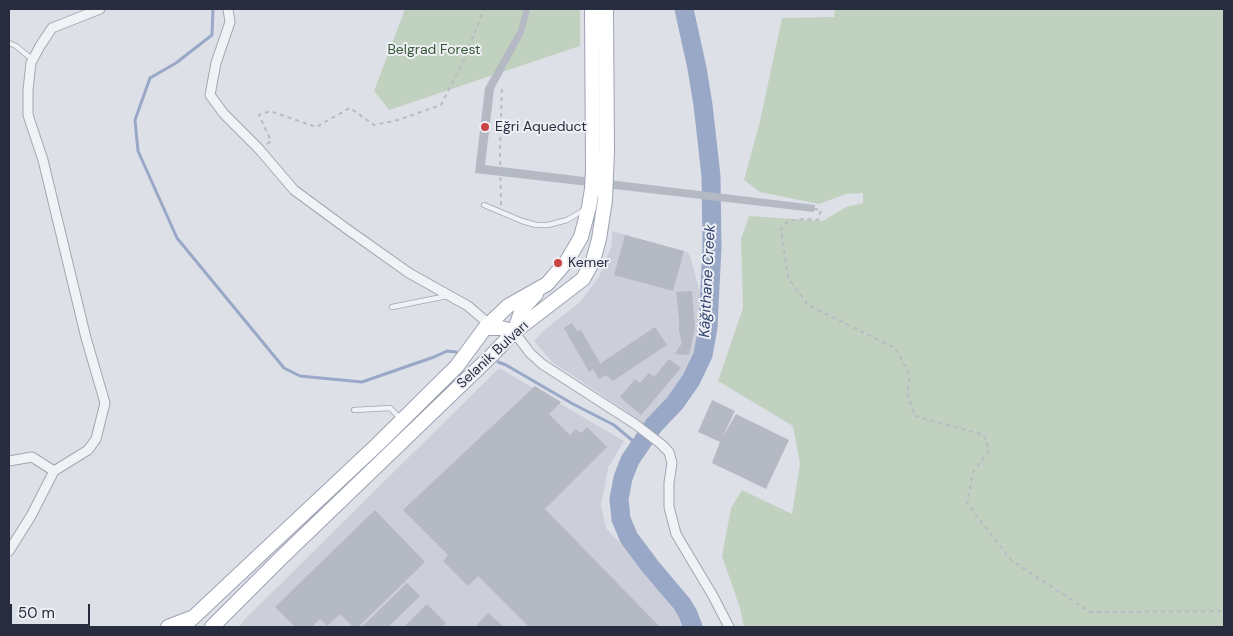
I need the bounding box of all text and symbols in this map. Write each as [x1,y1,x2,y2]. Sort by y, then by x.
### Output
park label: Belgrad Forest [387,42,481,58]
place label: Eğri Aqueduct [495,119,587,135]
marker: Eğri Aqueduct [479,121,491,133]
water label: Kâğıthane Creek [696,224,720,338]
place label: Kemer [568,255,609,271]
marker: Kemer [552,257,564,269]
street label: Selanik Bulvarı [454,318,532,392]
scale bar [12,594,92,626]
text: 50 m [18,603,55,623]

